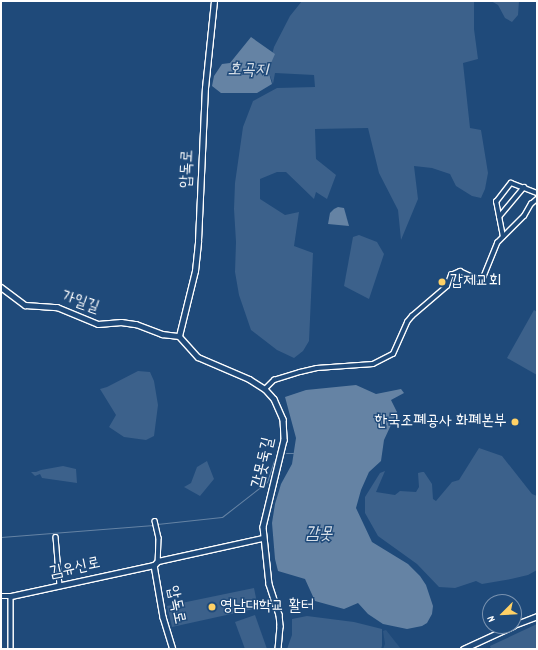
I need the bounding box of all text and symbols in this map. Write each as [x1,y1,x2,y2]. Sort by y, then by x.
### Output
water label: 호곡지 [227,62,269,82]
street label: 압독로 [177,149,199,189]
place label: 갑제교회 [450,272,502,292]
marker: 갑제교회 [437,277,447,287]
street label: 가일길 [59,288,101,318]
place label: 한국조폐공사 화폐본부 [375,412,507,432]
marker: 한국조폐공사 화폐본부 [510,417,520,427]
street label: 감못둑길 [249,436,279,490]
water label: 감못 [305,526,333,546]
street label: 김유신로 [48,554,102,584]
street label: 압독로 [162,584,188,626]
north arrow [482,594,522,634]
place label: 영남대학교 활터 [220,597,314,617]
marker: 영남대학교 활터 [207,602,217,612]
text: N [484,613,500,624]

